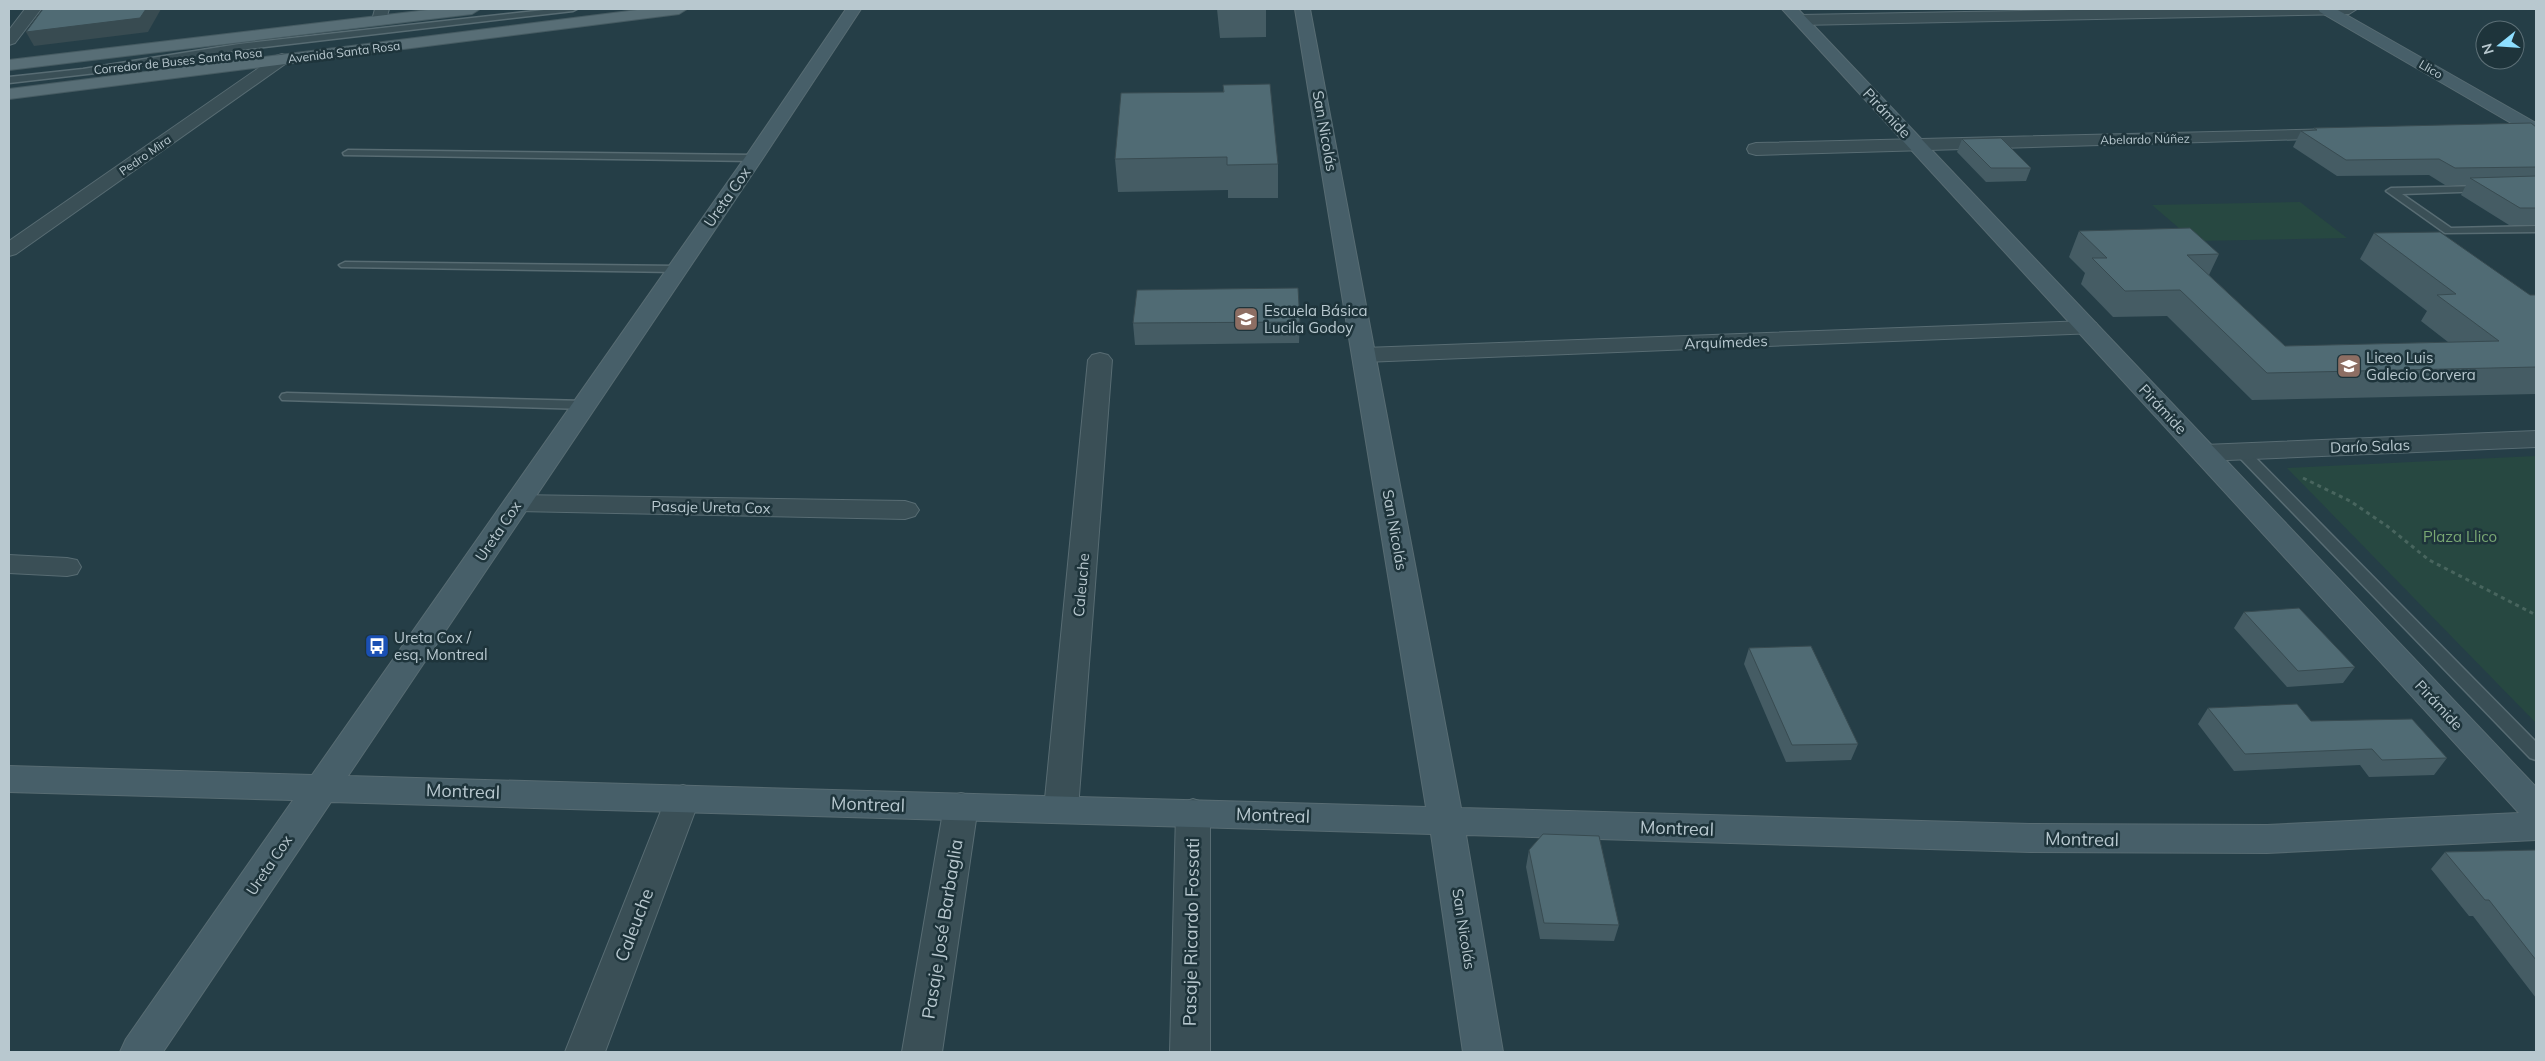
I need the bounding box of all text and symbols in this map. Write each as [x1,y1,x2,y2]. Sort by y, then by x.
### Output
north arrow [2475,20,2525,70]
street label: Avenida Santa Rosa [287,38,401,66]
text: N [2477,41,2498,56]
street label: Corredor de Buses Santa Rosa [93,45,263,77]
street label: Llico [2416,56,2446,82]
street label: Pirámide [1859,84,1915,142]
street label: San Nicolás [1309,89,1341,173]
street label: Abelardo Núñez [2100,131,2190,147]
street label: Pedro Mira [116,132,174,178]
street label: Ureta Cox [699,163,755,231]
place label: Escuela Básica Lucila Godoy [1264,301,1367,337]
school or university icon: Escuela Básica Lucila Godoy [1233,306,1259,332]
street label: Arquímedes [1684,331,1768,353]
place label: Liceo Luis Galecio Corvera [2366,348,2476,384]
school or university icon: Liceo Luis Galecio Corvera [2336,353,2362,379]
street label: Pirámide [2135,380,2191,438]
street label: Darío Salas [2330,435,2410,457]
street label: San Nicolás [1379,488,1411,572]
street label: Pasaje Ureta Cox [651,496,771,518]
street label: Ureta Cox [471,497,525,565]
park label: Plaza Llico [2423,527,2497,546]
street label: Caleuche [1069,552,1093,618]
place label: Ureta Cox / esq. Montreal [394,628,488,664]
bus stop icon: Ureta Cox / esq. Montreal [364,633,390,659]
street label: Pirámide [2411,676,2467,734]
street label: Montreal [426,778,500,804]
street label: Montreal [831,791,905,817]
street label: Montreal [1236,802,1310,828]
street label: Montreal [1640,815,1714,841]
street label: Montreal [2045,827,2119,851]
street label: Ureta Cox [242,831,296,899]
street label: Pasaje José Barbaglia [916,838,968,1020]
street label: Pasaje Ricardo Fossati [1178,838,1204,1026]
street label: Caleuche [610,885,658,965]
street label: San Nicolás [1448,887,1480,971]

